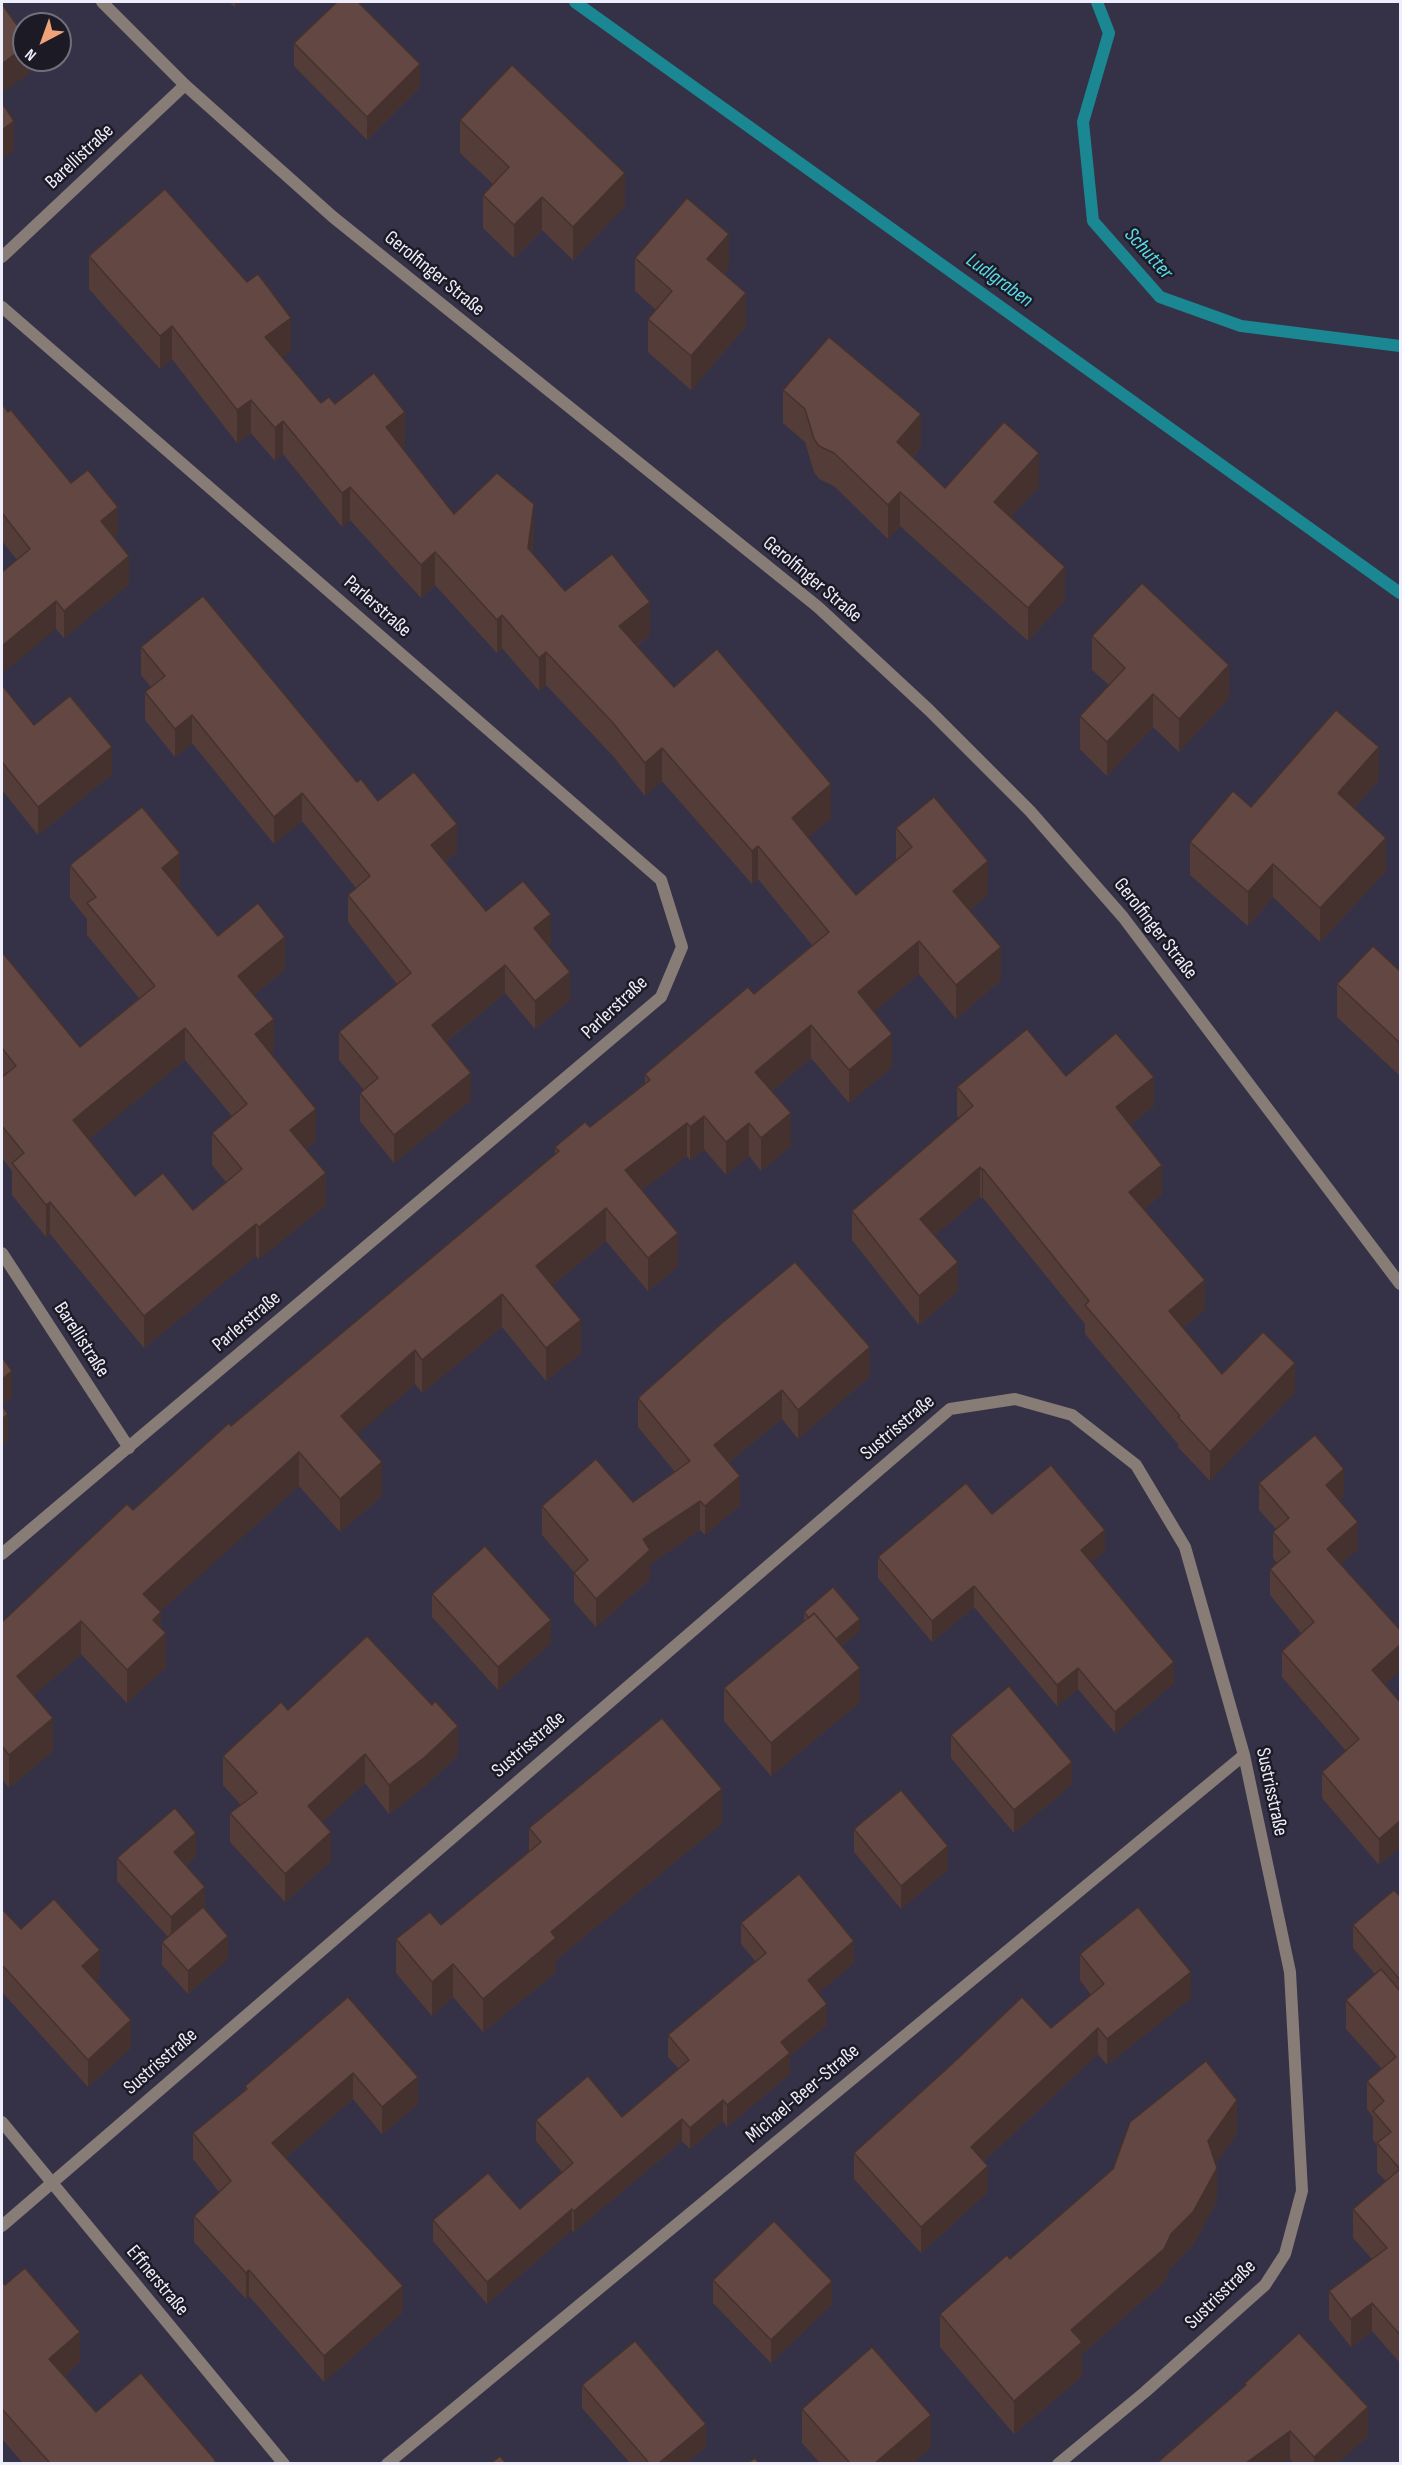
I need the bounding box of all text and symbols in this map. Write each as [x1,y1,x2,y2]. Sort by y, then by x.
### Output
north arrow [12,12,72,72]
text: N [22,44,41,64]
street label: Barellistraße [41,119,119,195]
water label: Schutter [1118,223,1178,285]
street label: Gerolfinger Straße [379,226,489,322]
water label: Ludlgraben [961,248,1037,314]
street label: Gerolfinger Straße [758,532,866,628]
street label: Parlerstraße [338,571,416,643]
street label: Gerolfinger Straße [1108,874,1202,984]
street label: Parlerstraße [577,971,653,1045]
street label: Parlerstraße [208,1287,286,1357]
street label: Barellistraße [48,1298,114,1382]
street label: Sustrisstraße [856,1390,940,1466]
street label: Sustrisstraße [487,1707,571,1783]
street label: Sustrisstraße [1250,1746,1292,1838]
street label: Sustrisstraße [119,2024,203,2100]
street label: Michael-Beer-Straße [741,2039,865,2149]
street label: Effnerstraße [121,2241,193,2321]
street label: Sustrisstraße [1180,2255,1262,2335]

